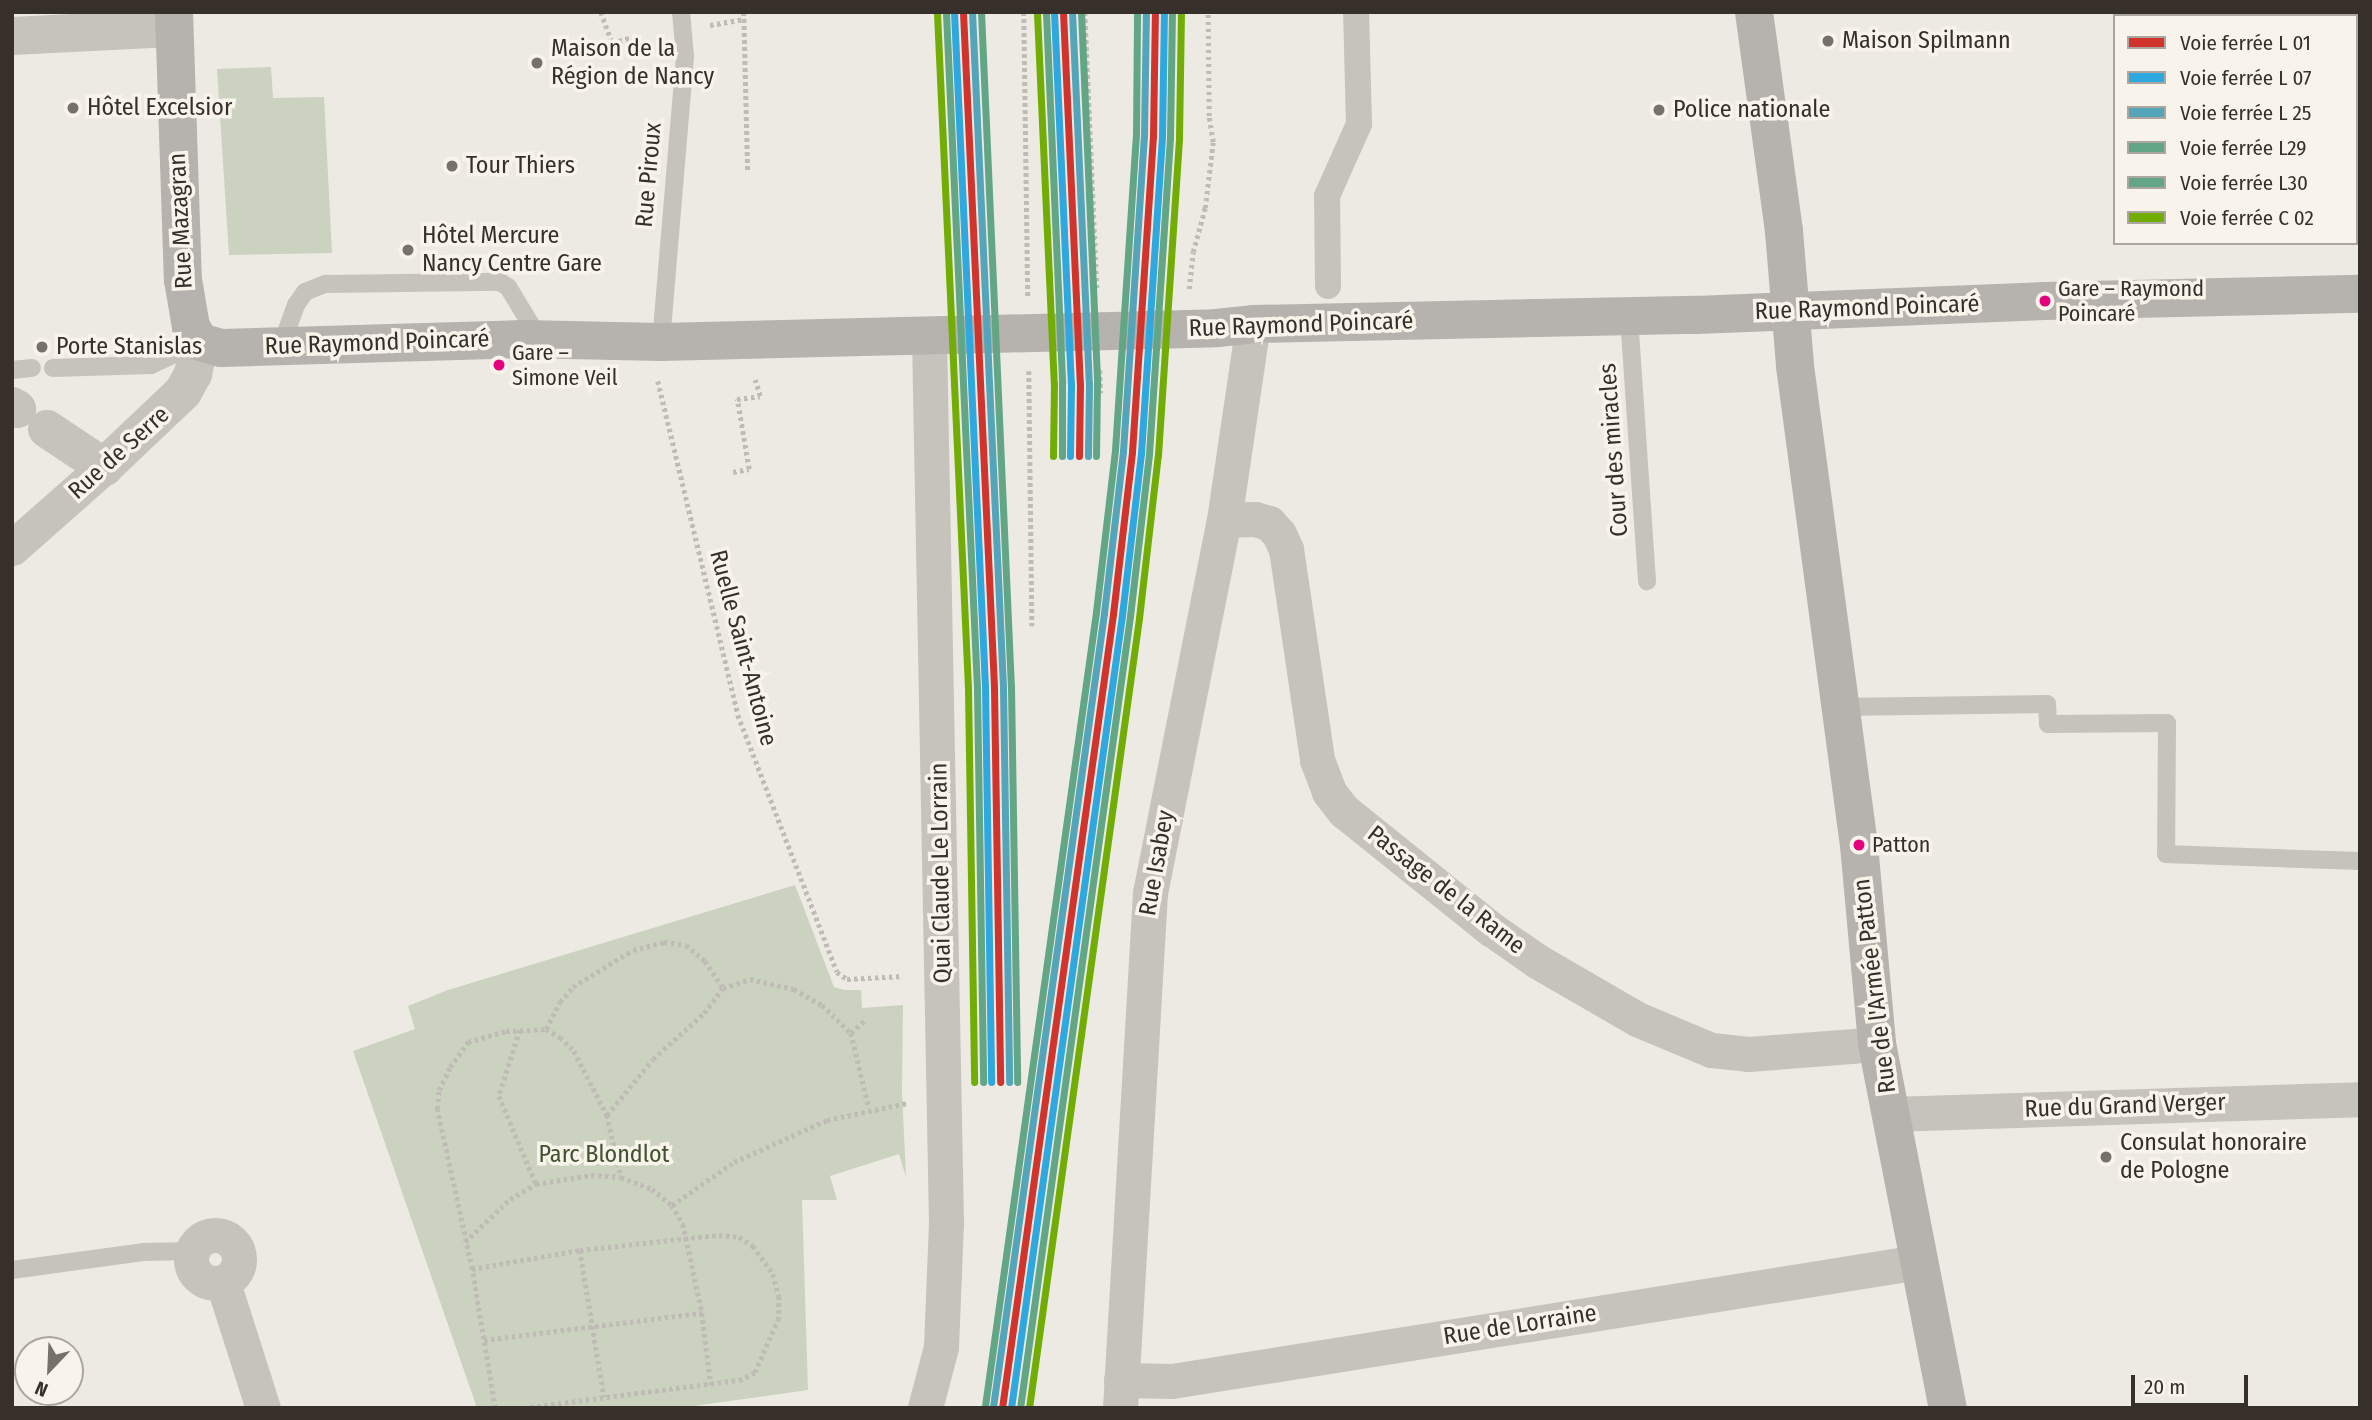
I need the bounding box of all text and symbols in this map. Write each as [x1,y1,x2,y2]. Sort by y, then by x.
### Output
legend [2113,14,2358,245]
place label: Maison Spilmann [1842,27,2011,55]
text: Voie ferrée L 01 [2180,30,2311,56]
marker: Maison Spilmann [1820,33,1836,49]
place label: Maison de la Région de Nancy [551,35,714,91]
marker: Maison de la Région de Nancy [529,55,545,71]
text: Voie ferrée L 07 [2180,65,2311,91]
place label: Hôtel Excelsior [87,94,232,122]
place label: Police nationale [1673,96,1830,124]
marker: Hôtel Excelsior [65,100,81,116]
text: Voie ferrée L 25 [2180,100,2311,126]
marker: Police nationale [1651,102,1667,118]
street label: Rue Piroux [630,121,668,229]
text: Voie ferrée L29 [2180,135,2307,161]
street label: Rue Mazagran [163,152,199,290]
place label: Tour Thiers [466,152,575,180]
marker: Tour Thiers [444,158,460,174]
text: Voie ferrée L30 [2180,170,2308,196]
text: Voie ferrée C 02 [2180,205,2314,231]
place label: Hôtel Mercure Nancy Centre Gare [422,222,602,278]
marker: Hôtel Mercure Nancy Centre Gare [400,242,416,258]
place label: Gare – Raymond Poincaré [2058,275,2204,326]
street label: Rue Raymond Poincaré [1754,290,1980,326]
marker: Gare – Raymond Poincaré [2038,294,2052,308]
street label: Rue Raymond Poincaré [1188,307,1414,343]
street label: Rue Raymond Poincaré [264,325,490,361]
place label: Porte Stanislas [56,333,202,361]
marker: Porte Stanislas [34,339,50,355]
place label: Gare – Simone Veil [512,339,617,390]
marker: Gare – Simone Veil [492,358,506,372]
street label: Cour des miracles [1594,362,1634,538]
street label: Rue de Serre [63,400,175,506]
street label: Ruelle Saint-Antoine [703,547,783,749]
street label: Quai Claude Le Lorrain [925,762,957,984]
street label: Rue Isabey [1134,808,1180,918]
street label: Passage de la Rame [1362,820,1530,960]
place label: Patton [1872,832,1930,858]
marker: Patton [1852,838,1866,852]
street label: Rue de l'Armée Patton [1848,877,1902,1095]
street label: Rue du Grand Verger [2024,1088,2226,1124]
place label: Consulat honoraire de Pologne [2120,1129,2307,1185]
park label: Parc Blondlot [539,1141,669,1169]
marker: Consulat honoraire de Pologne [2098,1149,2114,1165]
street label: Rue de Lorraine [1441,1299,1599,1351]
north arrow [14,1336,84,1406]
scale bar [2134,1360,2251,1404]
text: 20 m [2144,1374,2185,1400]
text: N [32,1376,51,1402]

